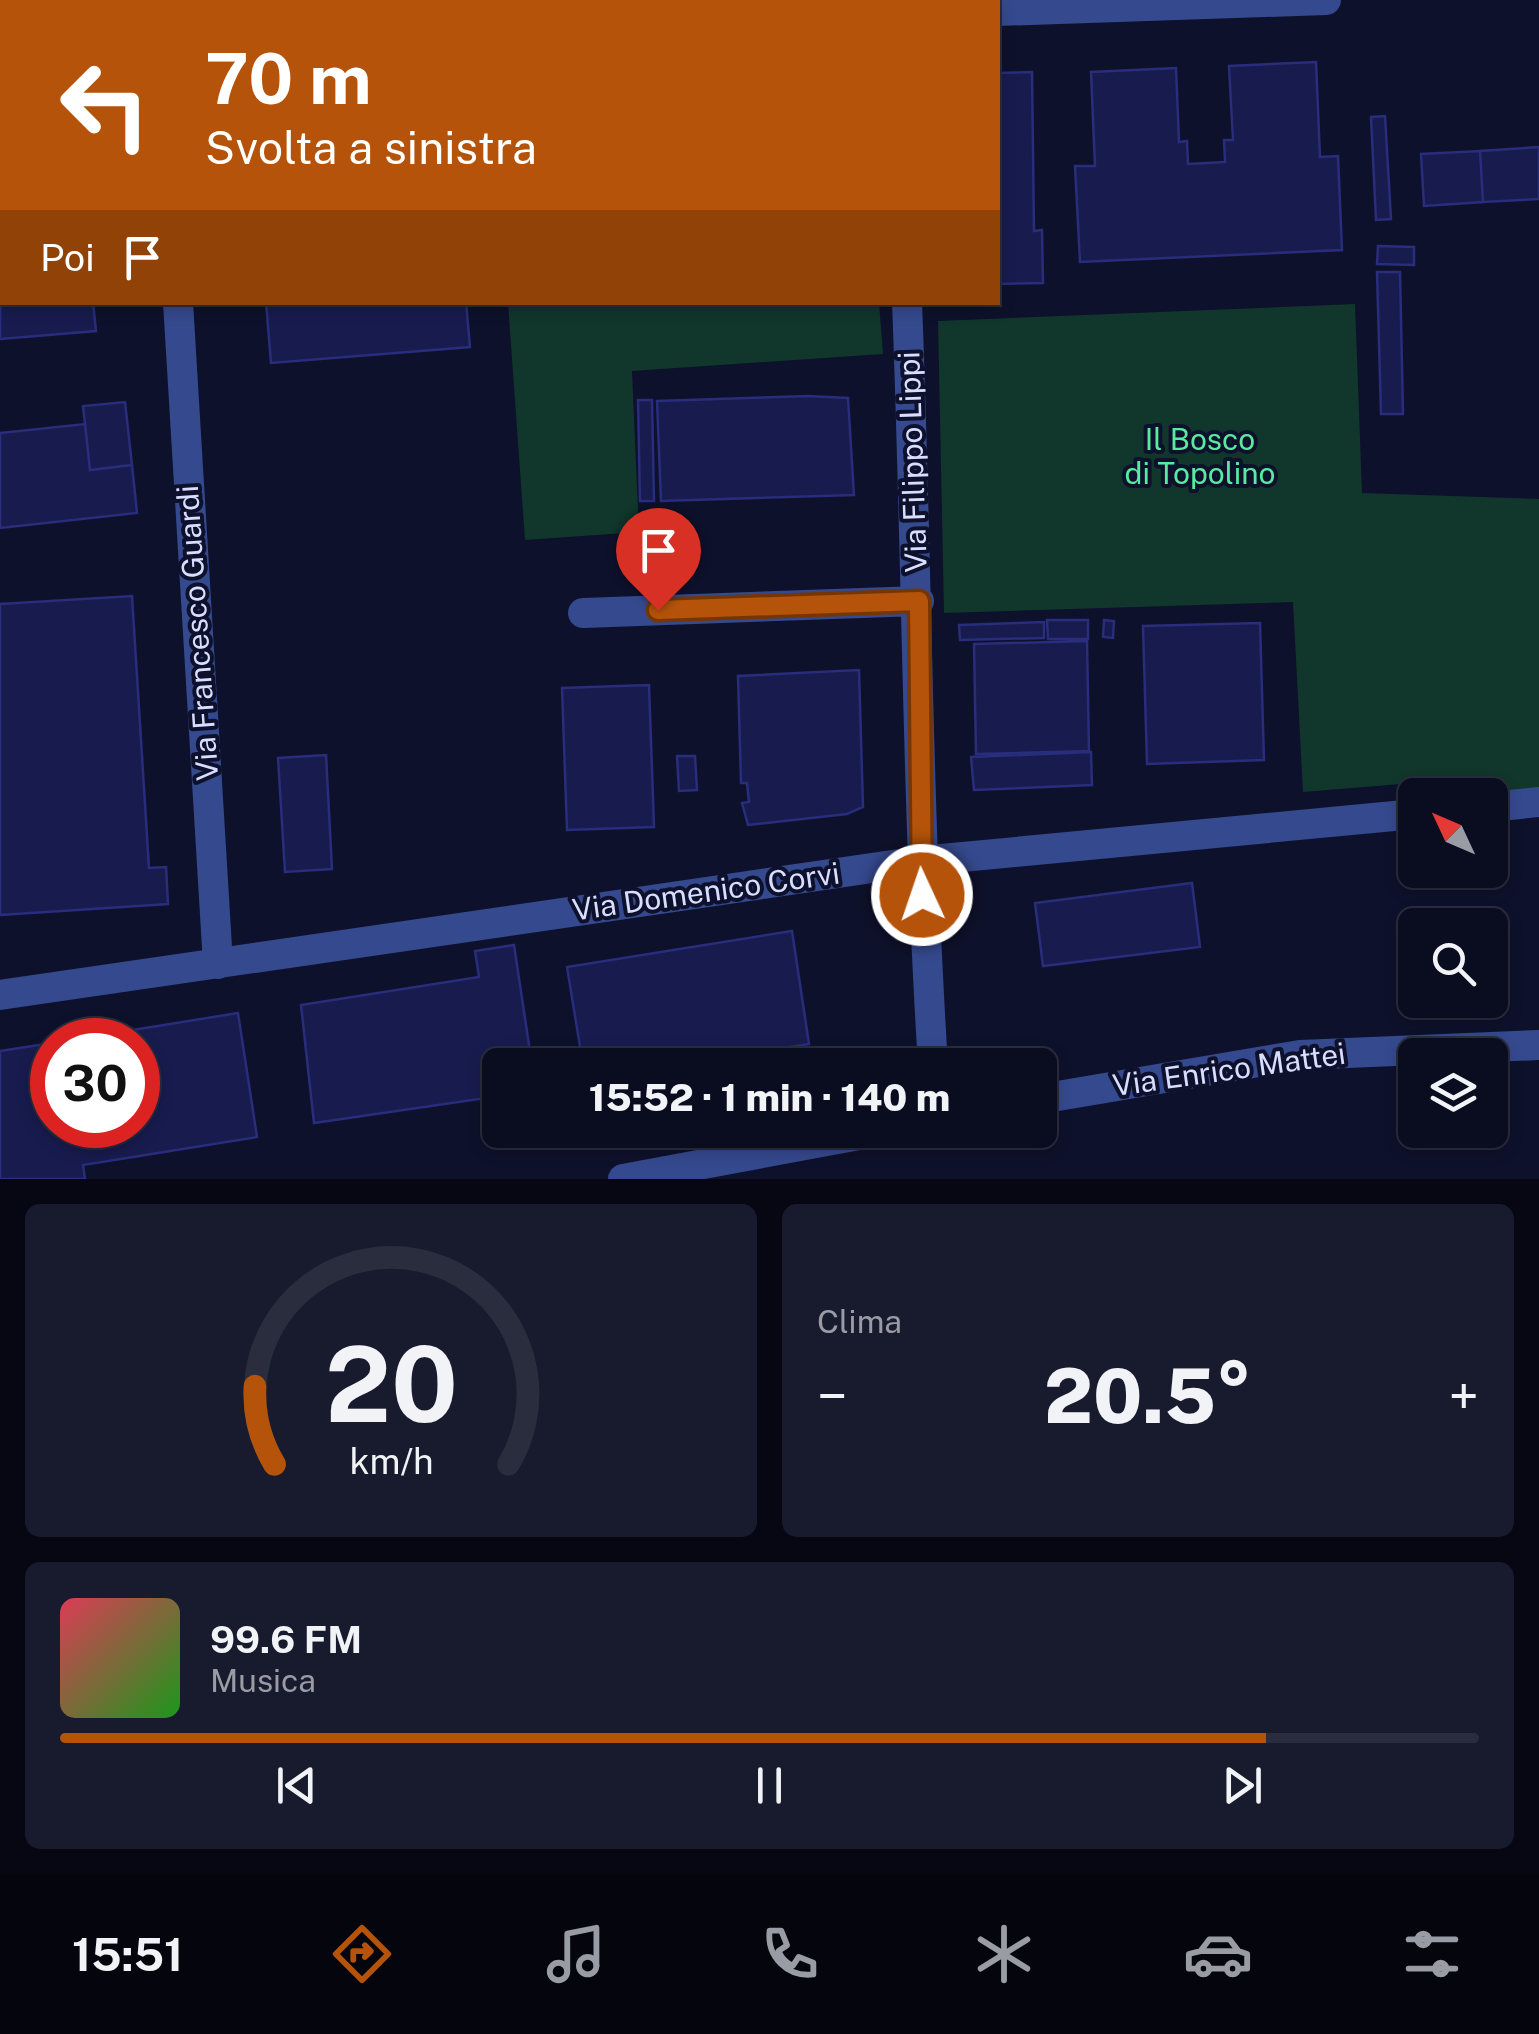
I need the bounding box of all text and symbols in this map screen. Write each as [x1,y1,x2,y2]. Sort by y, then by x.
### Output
text: 70 m [205,37,372,120]
icon: left [40,40,170,170]
text: Svolta a sinistra [205,121,537,174]
icon: arrive [115,230,170,285]
text: Poi [40,235,95,280]
street label: Via Filippo Lippi [890,351,934,573]
park label: Il Bosco di Topolino [1124,421,1276,491]
street label: Via Francesco Guardi [169,484,225,782]
pin [616,508,701,611]
icon: arrive [631,523,686,578]
north arrow [1398,778,1508,888]
map controls [1398,778,1508,1148]
position arrow [870,843,974,947]
street label: Via Domenico Corvi [570,854,842,928]
button: search [1398,908,1508,1018]
speed limit sign: 30 [30,1018,160,1148]
street label: Via Enrico Mattei [1110,1035,1348,1103]
button: layers [1398,1038,1508,1148]
text: 15:52 · 1 min · 140 m [589,1075,950,1120]
text: Clima [817,1303,902,1340]
text: 20 [324,1323,458,1445]
text: 20.5° [1044,1352,1252,1440]
text: − [817,1364,848,1428]
text: + [1449,1364,1479,1428]
text: km/h [349,1440,433,1482]
text: 99.6 FM [210,1617,362,1662]
text: Musica [210,1662,316,1699]
icon: previous [269,1758,324,1813]
icon: pause [742,1758,797,1813]
icon: next [1215,1758,1270,1813]
icon: directions [327,1919,397,1989]
icon: music [541,1919,611,1989]
icon: phone [755,1919,825,1989]
icon: climate [969,1919,1039,1989]
icon: car [1183,1919,1253,1989]
icon: filters [1397,1919,1467,1989]
text: 15:51 [72,1928,183,1981]

